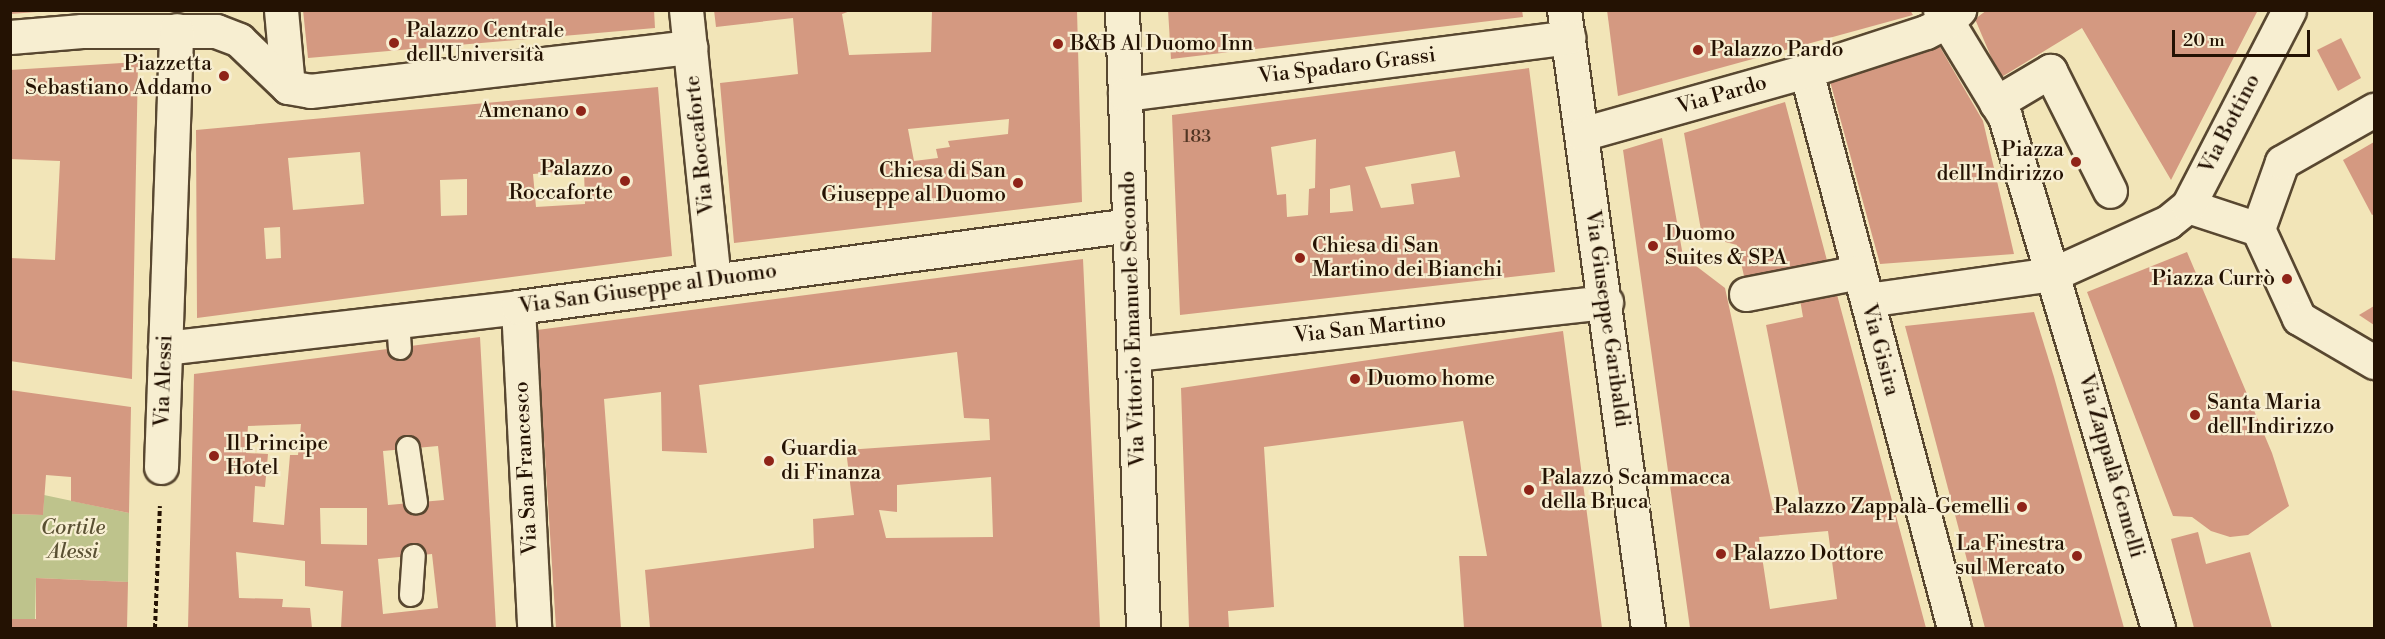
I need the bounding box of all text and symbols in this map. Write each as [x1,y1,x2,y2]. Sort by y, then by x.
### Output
place label: Palazzo Centrale dell'Università [406,18,564,68]
scale bar [2175,18,2313,56]
text: 20 m [2183,29,2225,52]
place label: B&B Al Duomo Inn [1070,31,1253,57]
marker: Palazzo Centrale dell'Università [387,36,401,50]
marker: B&B Al Duomo Inn [1051,37,1065,51]
place label: Palazzo Pardo [1710,37,1844,63]
street label: Via Spadaro Grassi [1257,43,1437,89]
marker: Palazzo Pardo [1691,43,1705,57]
place label: Piazzetta Sebastiano Addamo [25,51,212,101]
marker: Piazzetta Sebastiano Addamo [217,69,231,83]
street label: Via Pardo [1674,70,1770,120]
street label: Via Bottino [2194,70,2266,178]
street label: Via Roccaforte [680,74,720,216]
place label: Amenano [478,98,569,124]
marker: Amenano [574,104,588,118]
house number: 183 [1183,126,1211,148]
place label: Piazza dell'Indirizzo [1937,137,2064,187]
marker: Piazza dell'Indirizzo [2069,155,2083,169]
place label: Palazzo Roccaforte [509,156,613,206]
place label: Chiesa di San Giuseppe al Duomo [821,158,1006,208]
street label: Via Vittorio Emanuele Secondo [1115,171,1151,467]
marker: Palazzo Roccaforte [618,174,632,188]
marker: Chiesa di San Giuseppe al Duomo [1011,176,1025,190]
street label: Via Giuseppe Garibaldi [1579,209,1635,429]
place label: Duomo Suites & SPA [1665,221,1787,271]
place label: Chiesa di San Martino dei Bianchi [1312,233,1502,283]
marker: Duomo Suites & SPA [1646,239,1660,253]
marker: Chiesa di San Martino dei Bianchi [1293,251,1307,265]
street label: Via San Giuseppe al Duomo [517,258,779,320]
place label: Piazza Currò [2151,266,2275,292]
marker: Piazza Currò [2280,272,2294,286]
street label: Via Gisira [1856,301,1904,399]
street label: Via San Martino [1293,307,1447,349]
street label: Via Alessi [150,334,178,428]
place label: Duomo home [1367,366,1495,392]
street label: Via Zappalà Gemelli [2073,371,2149,561]
marker: Duomo home [1348,372,1362,386]
street label: Via San Francesco [509,381,543,555]
place label: Santa Maria dell'Indirizzo [2207,390,2334,440]
marker: Santa Maria dell'Indirizzo [2188,408,2202,422]
place label: Il Principe Hotel [226,431,328,481]
place label: Guardia di Finanza [781,436,881,486]
marker: Il Principe Hotel [207,449,221,463]
marker: Guardia di Finanza [762,454,776,468]
place label: Palazzo Scammacca della Bruca [1541,465,1731,515]
marker: Palazzo Scammacca della Bruca [1522,483,1536,497]
place label: Palazzo Zappalà-Gemelli [1774,494,2010,520]
marker: Palazzo Zappalà-Gemelli [2015,500,2029,514]
park label: Cortile Alessi [41,515,105,565]
place label: La Finestra sul Mercato [1955,531,2065,581]
place label: Palazzo Dottore [1733,541,1884,567]
marker: Palazzo Dottore [1714,547,1728,561]
marker: La Finestra sul Mercato [2070,549,2084,563]

